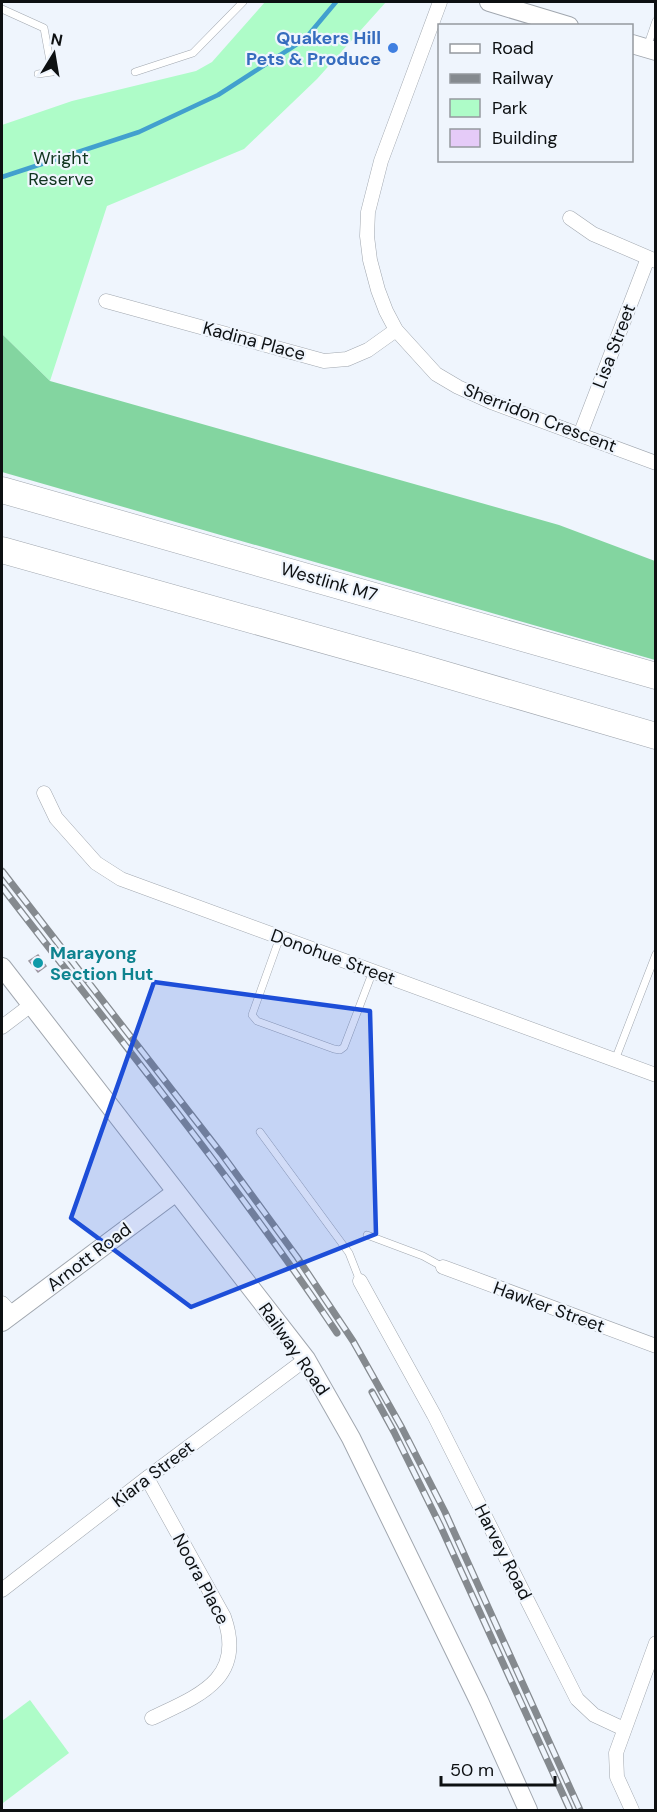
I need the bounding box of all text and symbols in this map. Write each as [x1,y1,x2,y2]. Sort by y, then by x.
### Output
north arrow [24,24,84,84]
legend [438,24,633,162]
place label: Quakers Hill Pets & Produce [246,26,381,71]
text: N [49,28,64,51]
text: Road [492,36,534,60]
marker: Quakers Hill Pets & Produce [386,41,400,55]
text: Railway [492,66,554,90]
text: Park [492,96,528,120]
text: Building [492,126,557,150]
park label: Wright Reserve [28,146,94,191]
street label: Lisa Street [587,300,641,392]
street label: Kadina Place [200,316,308,366]
street label: Sherridon Crescent [460,378,620,458]
street label: Westlink M7 [278,557,380,607]
street label: Donohue Street [267,923,399,991]
place label: Marayong Section Hut [50,941,153,986]
marker: Marayong Section Hut [31,956,45,970]
street label: Arnott Road [42,1217,136,1297]
street label: Hawker Street [490,1276,608,1338]
street label: Railway Road [253,1298,335,1400]
street label: Kiara Street [107,1435,199,1513]
street label: Harvey Road [469,1500,537,1604]
street label: Noora Place [167,1529,235,1629]
scale bar [441,1749,555,1787]
text: 50 m [450,1758,494,1782]

